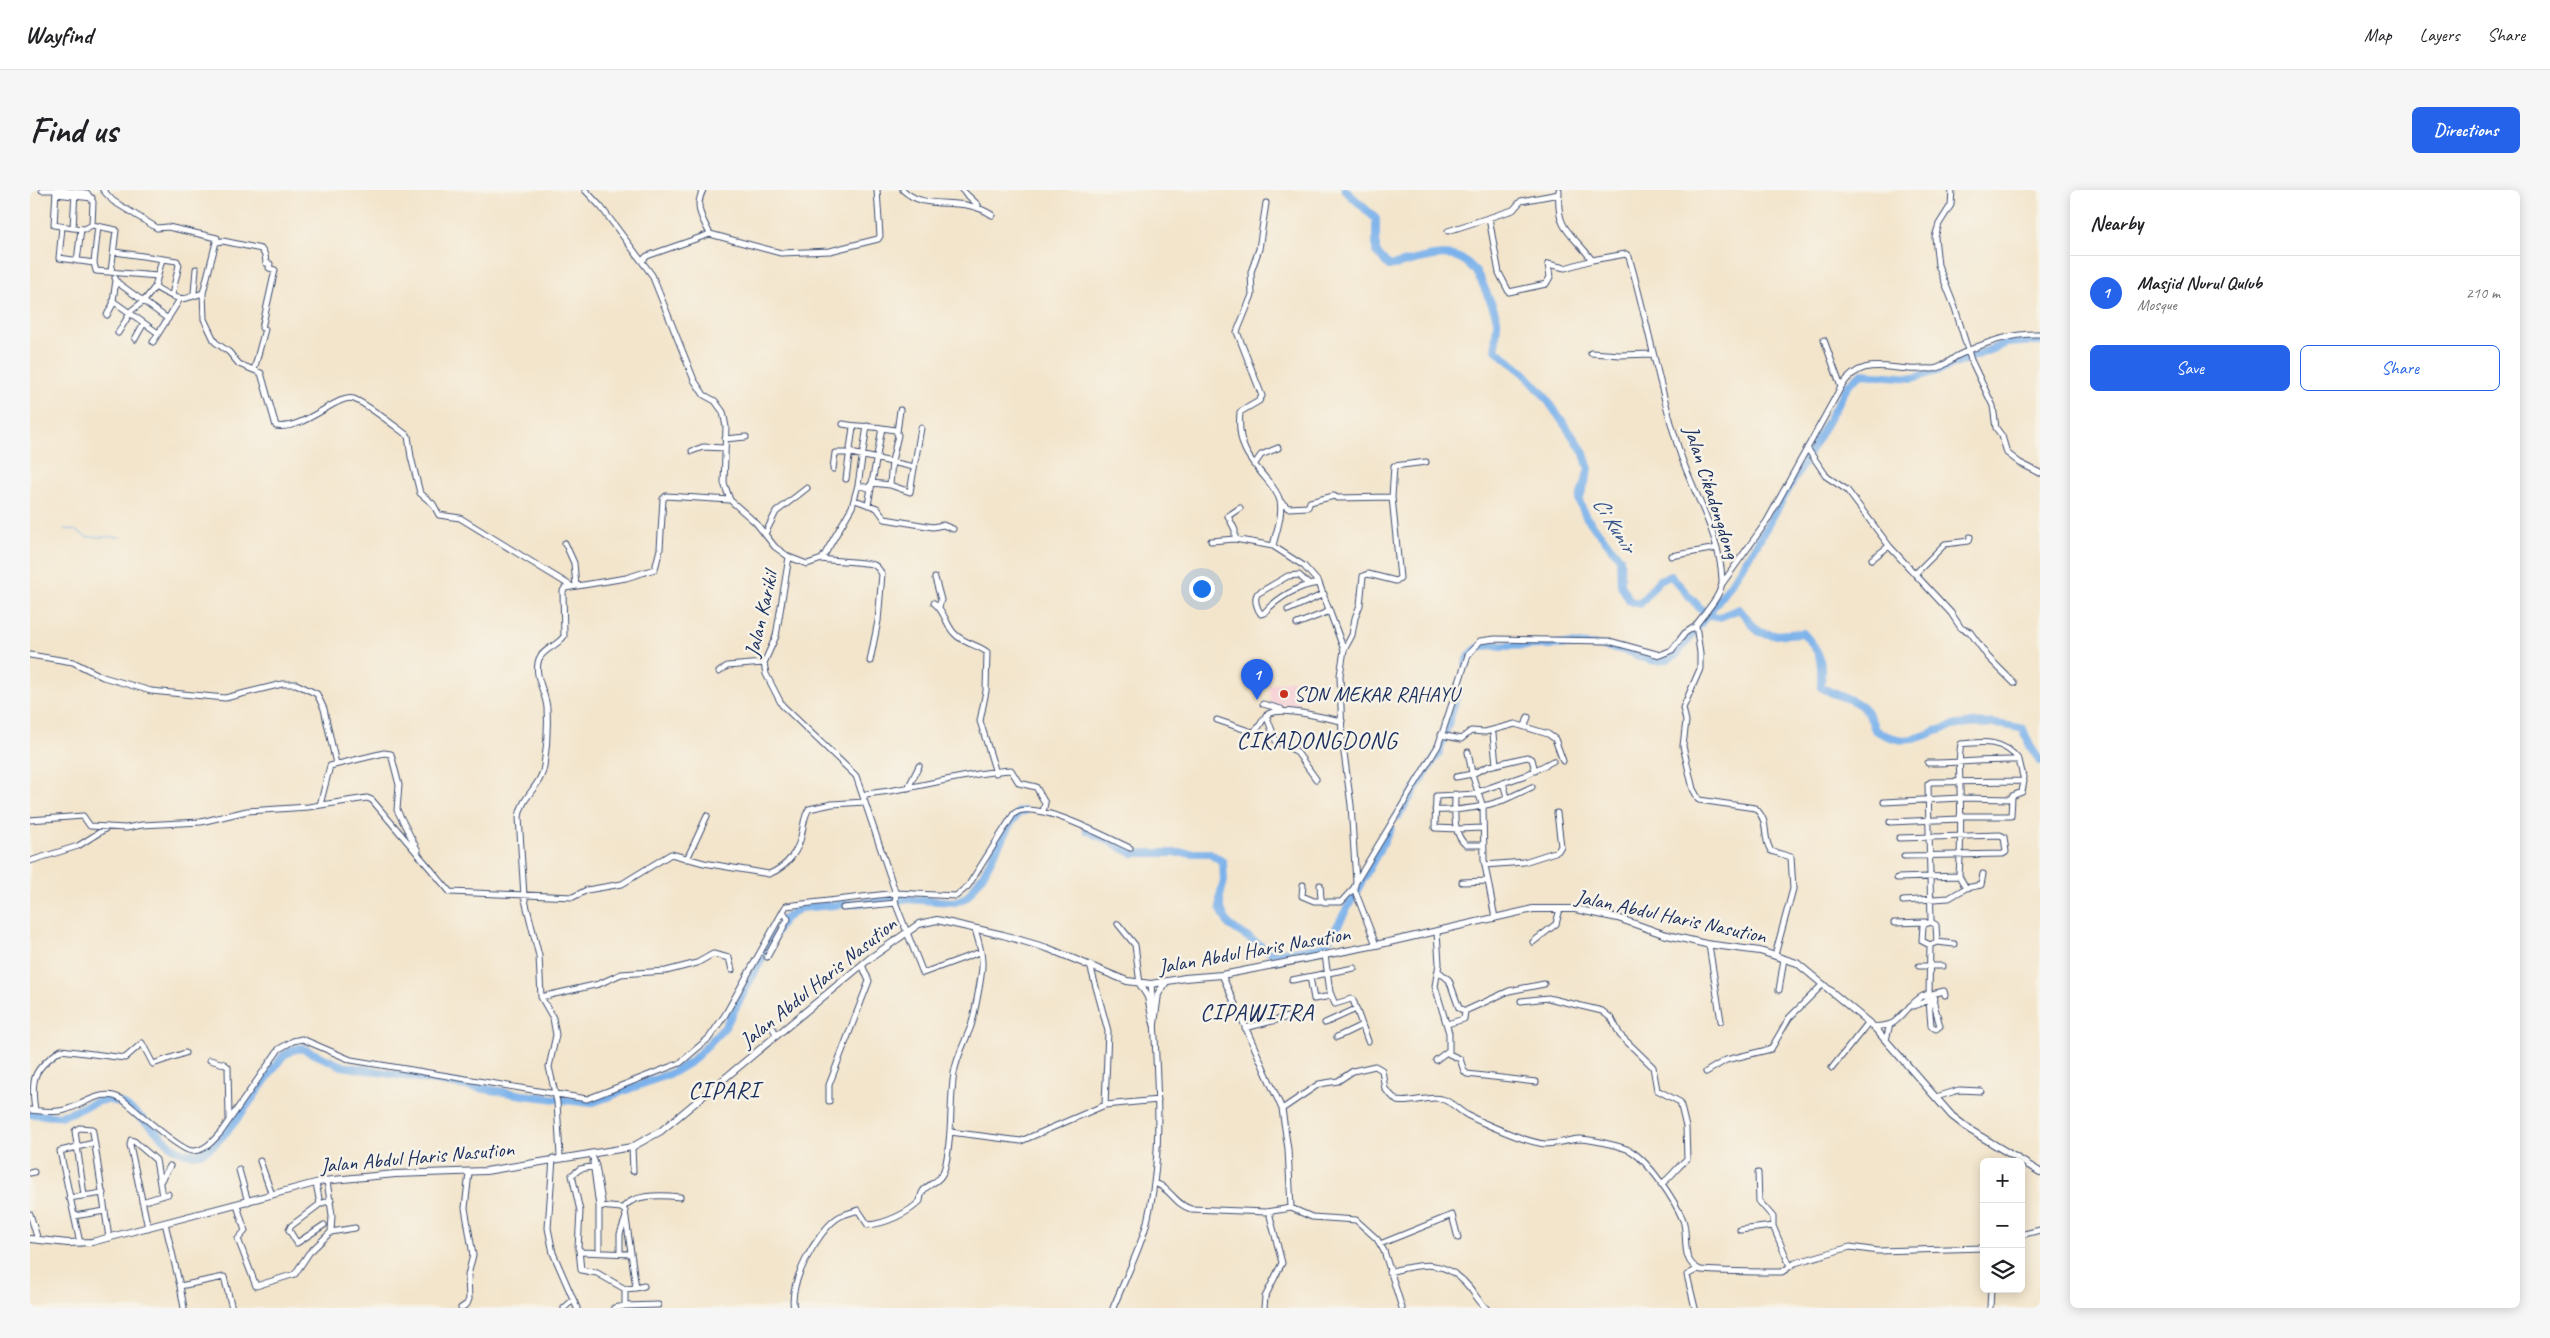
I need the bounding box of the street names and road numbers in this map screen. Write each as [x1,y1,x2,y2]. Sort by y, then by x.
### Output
street label: Jalan Cikadongdong [1678,421,1746,563]
street label: Jalan Karikil [738,565,784,660]
street label: Jalan Abdul Haris Nasution [1572,883,1769,949]
street label: Jalan Abdul Haris Nasution [734,910,902,1054]
street label: Jalan Abdul Haris Nasution [1155,920,1352,980]
street label: Jalan Abdul Haris Nasution [318,1136,515,1178]

